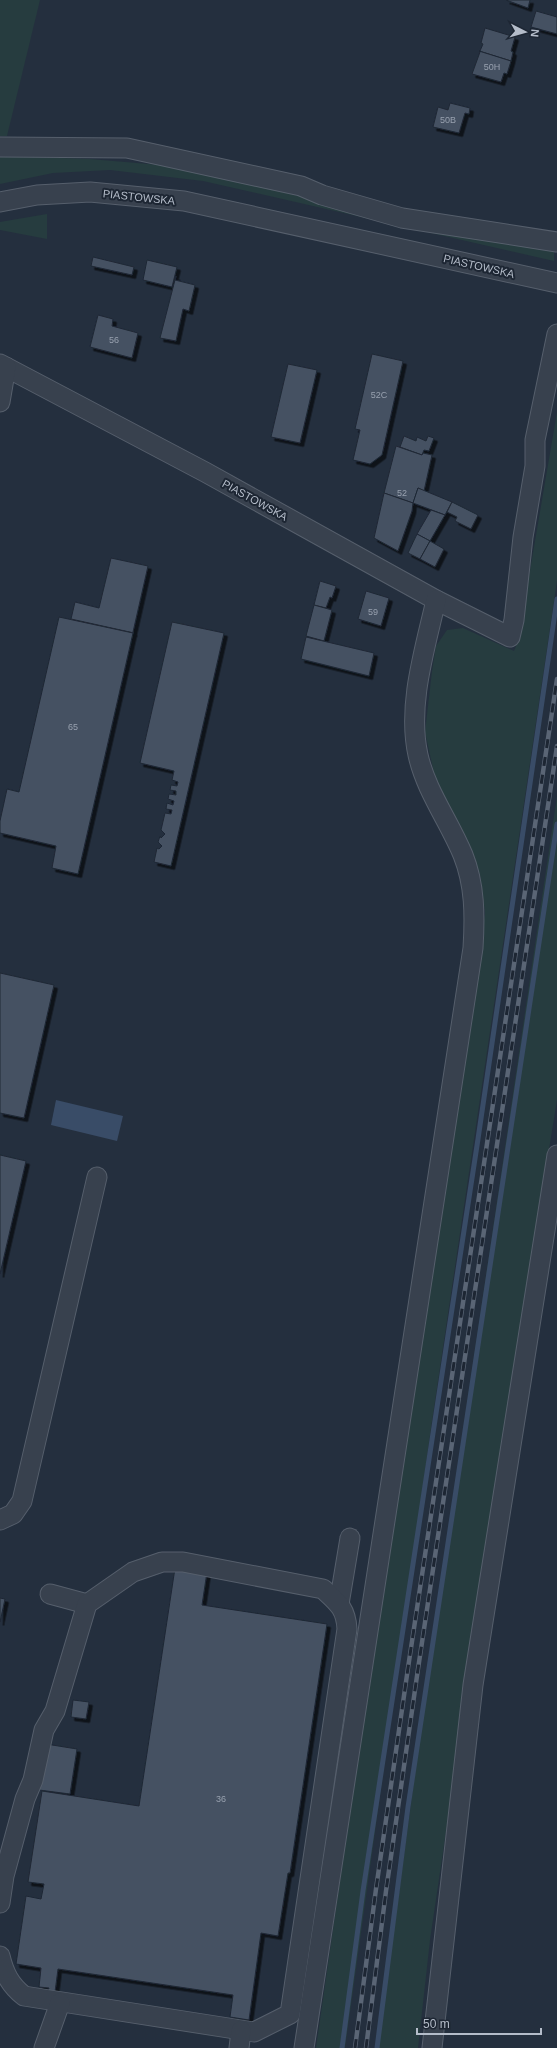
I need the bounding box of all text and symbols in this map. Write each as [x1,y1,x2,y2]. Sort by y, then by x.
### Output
north arrow [505,12,545,52]
text: N [529,28,541,38]
house number: 50H [484,62,500,72]
house number: 50B [440,115,456,125]
street label: PIASTOWSKA [102,187,176,207]
street label: PIASTOWSKA [442,252,516,280]
house number: 56 [109,335,119,345]
house number: 52C [371,390,388,400]
street label: PIASTOWSKA [220,477,290,523]
house number: 52 [397,488,407,498]
house number: 59 [368,607,378,617]
house number: 65 [68,722,78,732]
house number: 36 [216,1794,226,1804]
scale bar [417,2010,541,2036]
text: 50 m [423,2017,450,2031]

